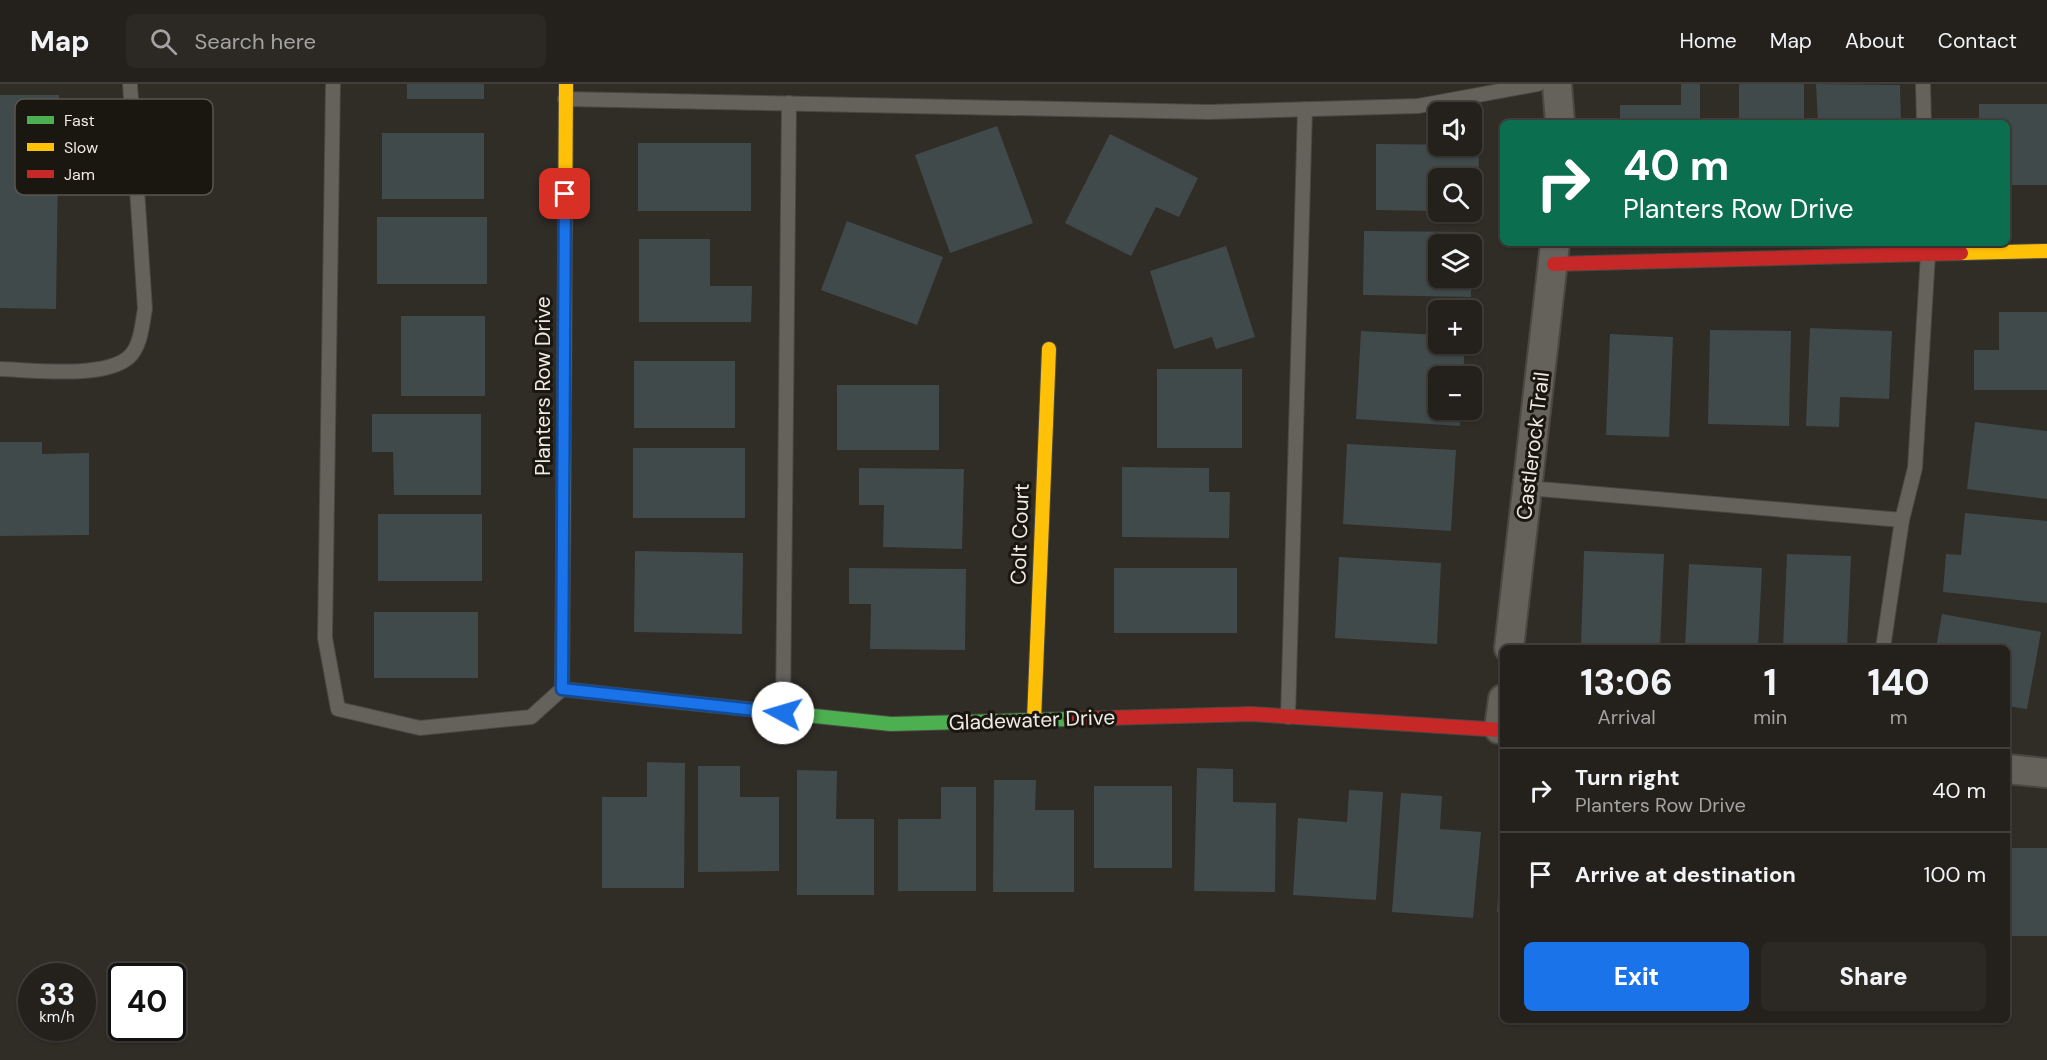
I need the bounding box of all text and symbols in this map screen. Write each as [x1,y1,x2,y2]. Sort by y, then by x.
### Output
search box [126,14,546,68]
text: Map [30,23,90,60]
icon: search [147,25,180,58]
text: Search here [195,27,316,56]
text: Home [1679,27,1737,55]
text: Map [1770,27,1812,55]
text: About [1845,27,1905,55]
text: Contact [1938,27,2017,55]
legend [15,99,213,195]
map controls [1428,102,1482,420]
button: sound [1428,102,1482,156]
text: Fast [64,110,95,131]
text: Slow [64,137,98,158]
text: 40 m [1623,138,1729,193]
icon: right [1524,144,1602,222]
text: Jam [64,164,95,185]
pin [539,168,590,219]
button: search [1428,168,1482,222]
icon: arrive [548,177,581,210]
text: Planters Row Drive [1623,191,1854,226]
button: layers [1428,234,1482,288]
street label: Planters Row Drive [529,296,557,476]
button: + [1428,300,1482,354]
button: − [1428,366,1482,420]
street label: Castlerock Trail [1510,370,1556,522]
street label: Colt Court [1004,483,1036,585]
text: 13:06 [1580,659,1673,706]
text: 1 [1764,659,1777,706]
text: 140 [1867,659,1930,706]
position arrow [751,681,815,745]
street label: Gladewater Drive [948,703,1116,737]
text: Arrival [1597,704,1656,730]
text: min [1753,704,1787,730]
text: m [1890,704,1908,730]
text: Turn right [1575,763,1680,792]
icon: right [1524,774,1557,807]
text: 40 m [1932,776,1986,805]
text: Planters Row Drive [1575,792,1746,818]
icon: arrive [1524,858,1557,891]
text: Arrive at destination [1575,860,1796,889]
text: 100 m [1924,860,1986,889]
button: Exit [1524,942,1749,1011]
button: Share [1761,942,1986,1011]
speed limit sign: 40 [108,963,186,1041]
text: 33 [39,975,75,1014]
text: km/h [39,1007,75,1027]

